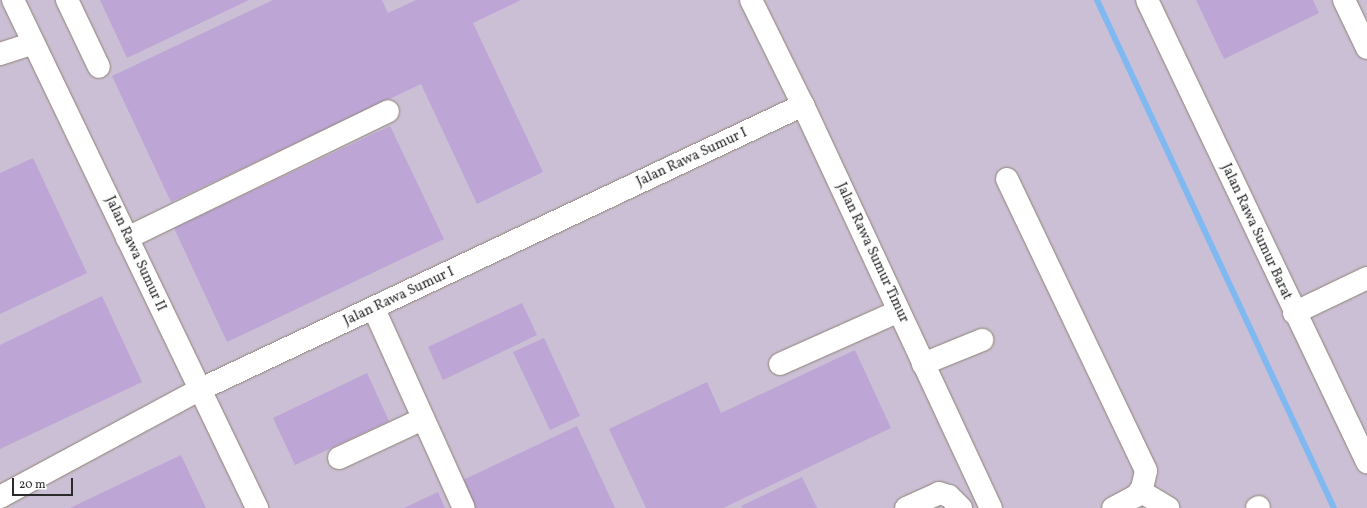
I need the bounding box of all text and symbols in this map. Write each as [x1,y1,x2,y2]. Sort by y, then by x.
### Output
street label: Jalan Rawa Sumur I [634,125,750,191]
street label: Jalan Rawa Sumur Barat [1217,161,1295,303]
street label: Jalan Rawa Sumur Timur [832,180,912,326]
street label: Jalan Rawa Sumur II [101,194,169,314]
street label: Jalan Rawa Sumur I [341,264,457,330]
scale bar [14,470,75,496]
text: 20 m [19,477,46,493]

